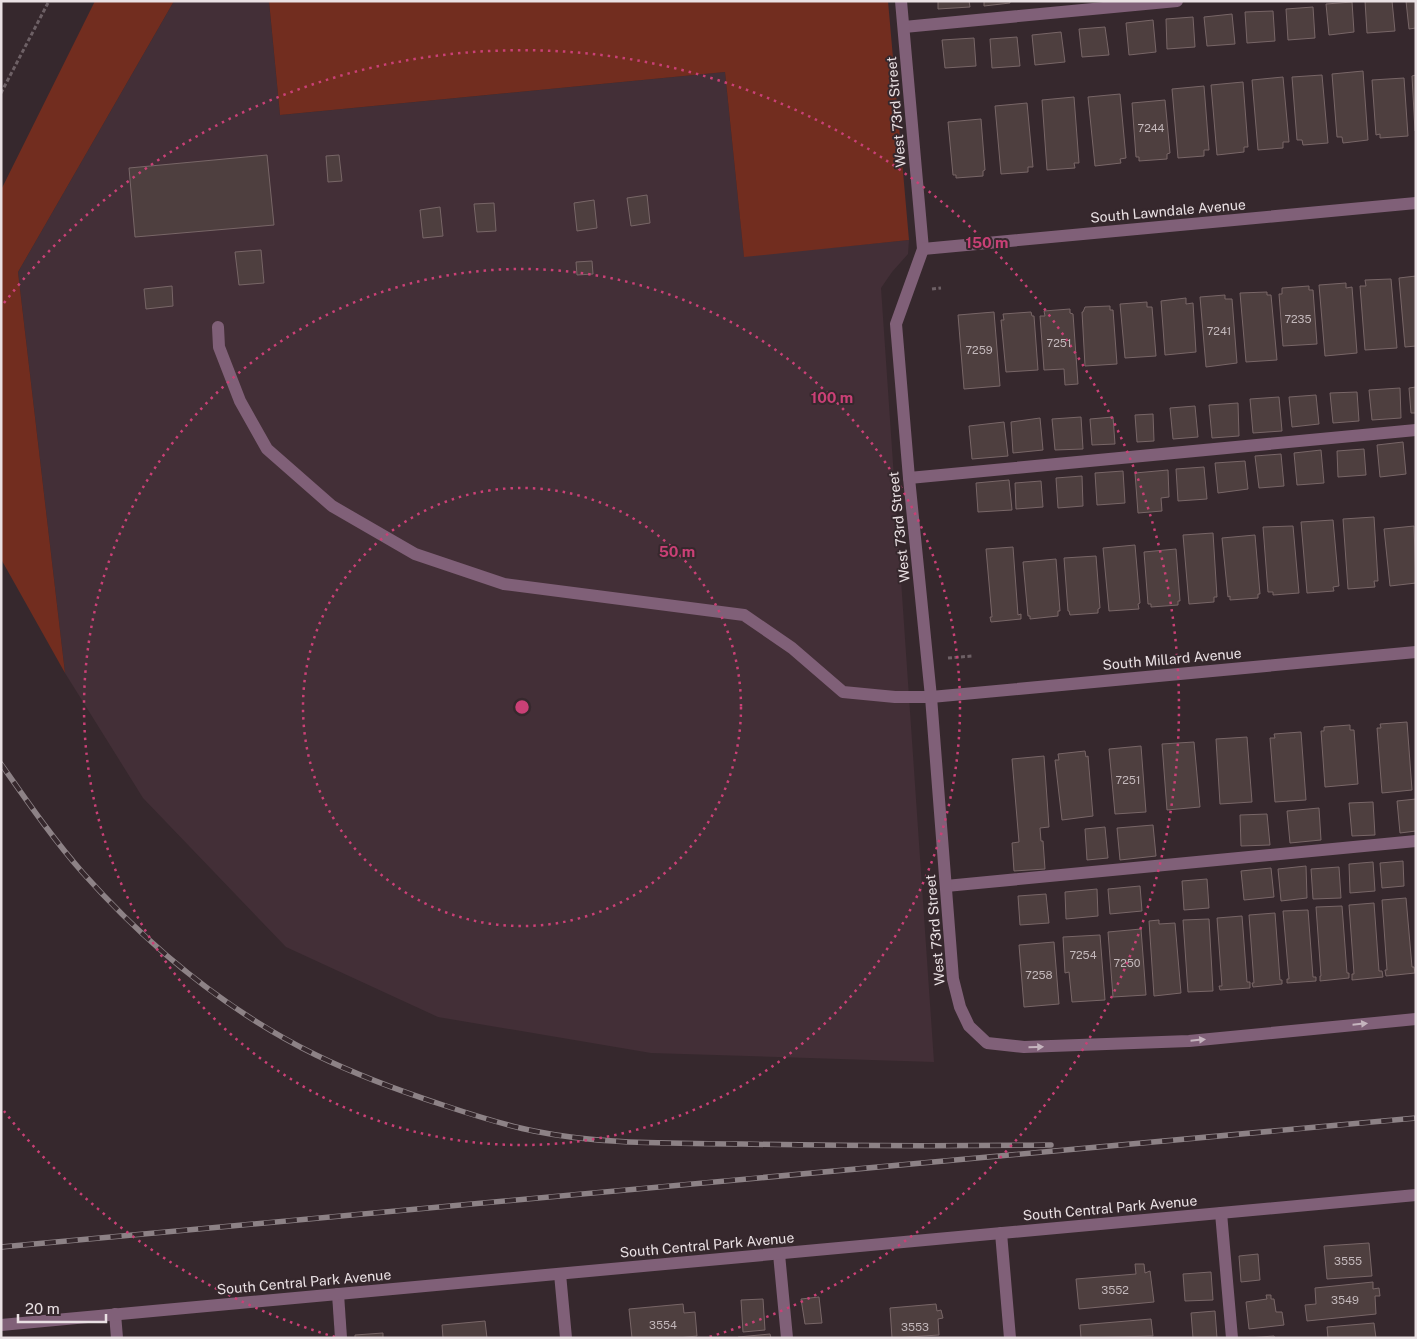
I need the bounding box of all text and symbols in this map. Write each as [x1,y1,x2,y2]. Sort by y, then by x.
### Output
street label: West 73rd Street [883,56,909,168]
house number: 7244 [1137,122,1165,134]
street label: South Lawndale Avenue [1090,196,1246,226]
text: 150 m [965,234,1009,251]
house number: 7235 [1284,313,1312,325]
house number: 7241 [1207,325,1231,337]
house number: 7251 [1047,337,1071,349]
house number: 7259 [965,344,993,356]
text: 100 m [811,389,853,406]
street label: West 73rd Street [885,471,913,583]
text: 50 m [659,543,695,560]
street label: South Millard Avenue [1102,645,1242,673]
centre of rings [513,698,531,716]
house number: 7251 [1116,774,1140,786]
street label: West 73rd Street [922,874,948,986]
house number: 7254 [1069,949,1097,961]
house number: 7250 [1113,957,1141,969]
house number: 7258 [1025,969,1053,981]
one-way arrow [1352,1020,1368,1028]
one-way arrow [1190,1036,1206,1044]
one-way arrow [1028,1043,1044,1051]
street label: South Central Park Avenue [1022,1192,1198,1224]
street label: South Central Park Avenue [619,1229,795,1261]
house number: 3555 [1334,1255,1362,1267]
street label: South Central Park Avenue [216,1266,392,1298]
house number: 3552 [1101,1284,1129,1296]
scale bar [18,1292,105,1324]
house number: 3549 [1331,1294,1359,1306]
text: 20 m [25,1300,60,1317]
house number: 3554 [649,1319,677,1331]
house number: 3553 [901,1321,929,1333]

